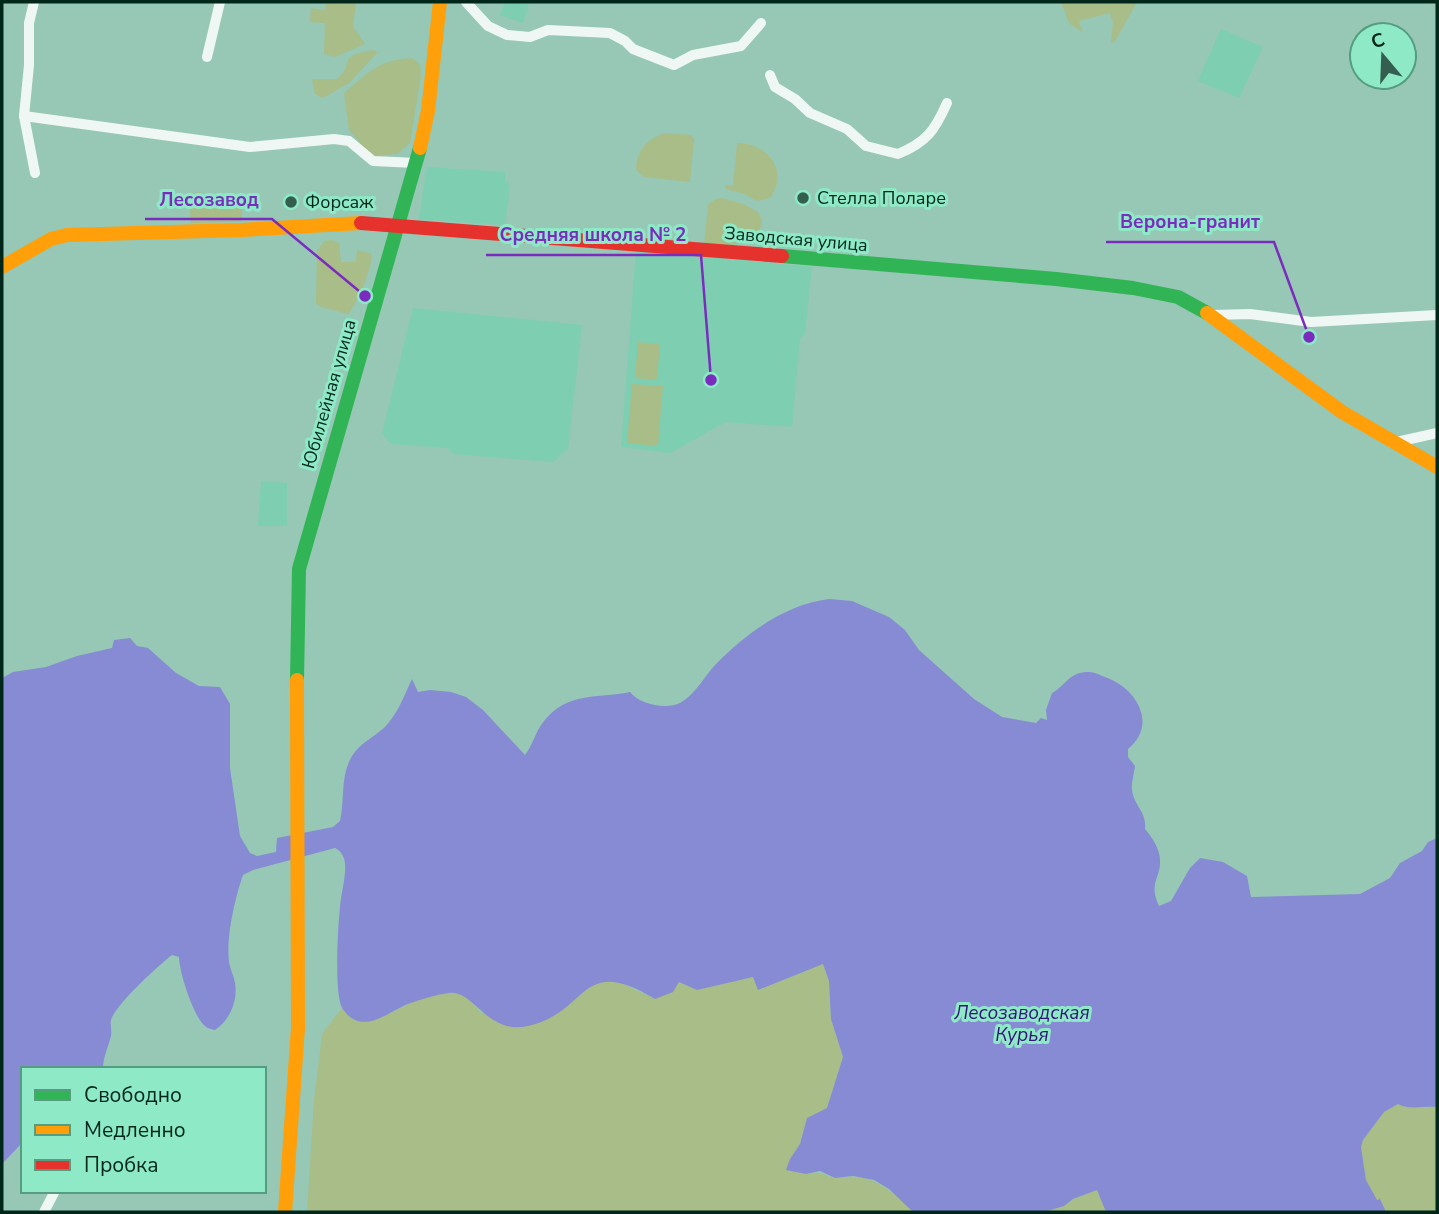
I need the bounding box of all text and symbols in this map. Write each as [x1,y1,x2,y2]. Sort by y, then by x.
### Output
north arrow [1348,21,1418,91]
text: С [1367,26,1388,55]
callout: Лесозавод [145,179,272,219]
place label: Стелла Поларе [817,186,946,210]
text: Лесозавод [159,187,259,213]
place label: Форсаж [305,190,374,214]
marker: Стелла Поларе [795,190,811,206]
marker: Форсаж [283,194,299,210]
callout: Верона-гранит [1106,202,1274,242]
text: Верона-гранит [1120,209,1260,235]
callout: Средняя школа № 2 [486,215,701,255]
street label: Заводская улица [723,221,869,257]
text: Средняя школа № 2 [500,222,686,248]
street label: Юбилейная улица [296,317,362,471]
water label: Лесозаводская Курья [953,1000,1090,1048]
legend [21,1067,266,1193]
text: Свободно [84,1081,182,1109]
text: Медленно [84,1116,186,1144]
text: Пробка [84,1151,158,1179]

